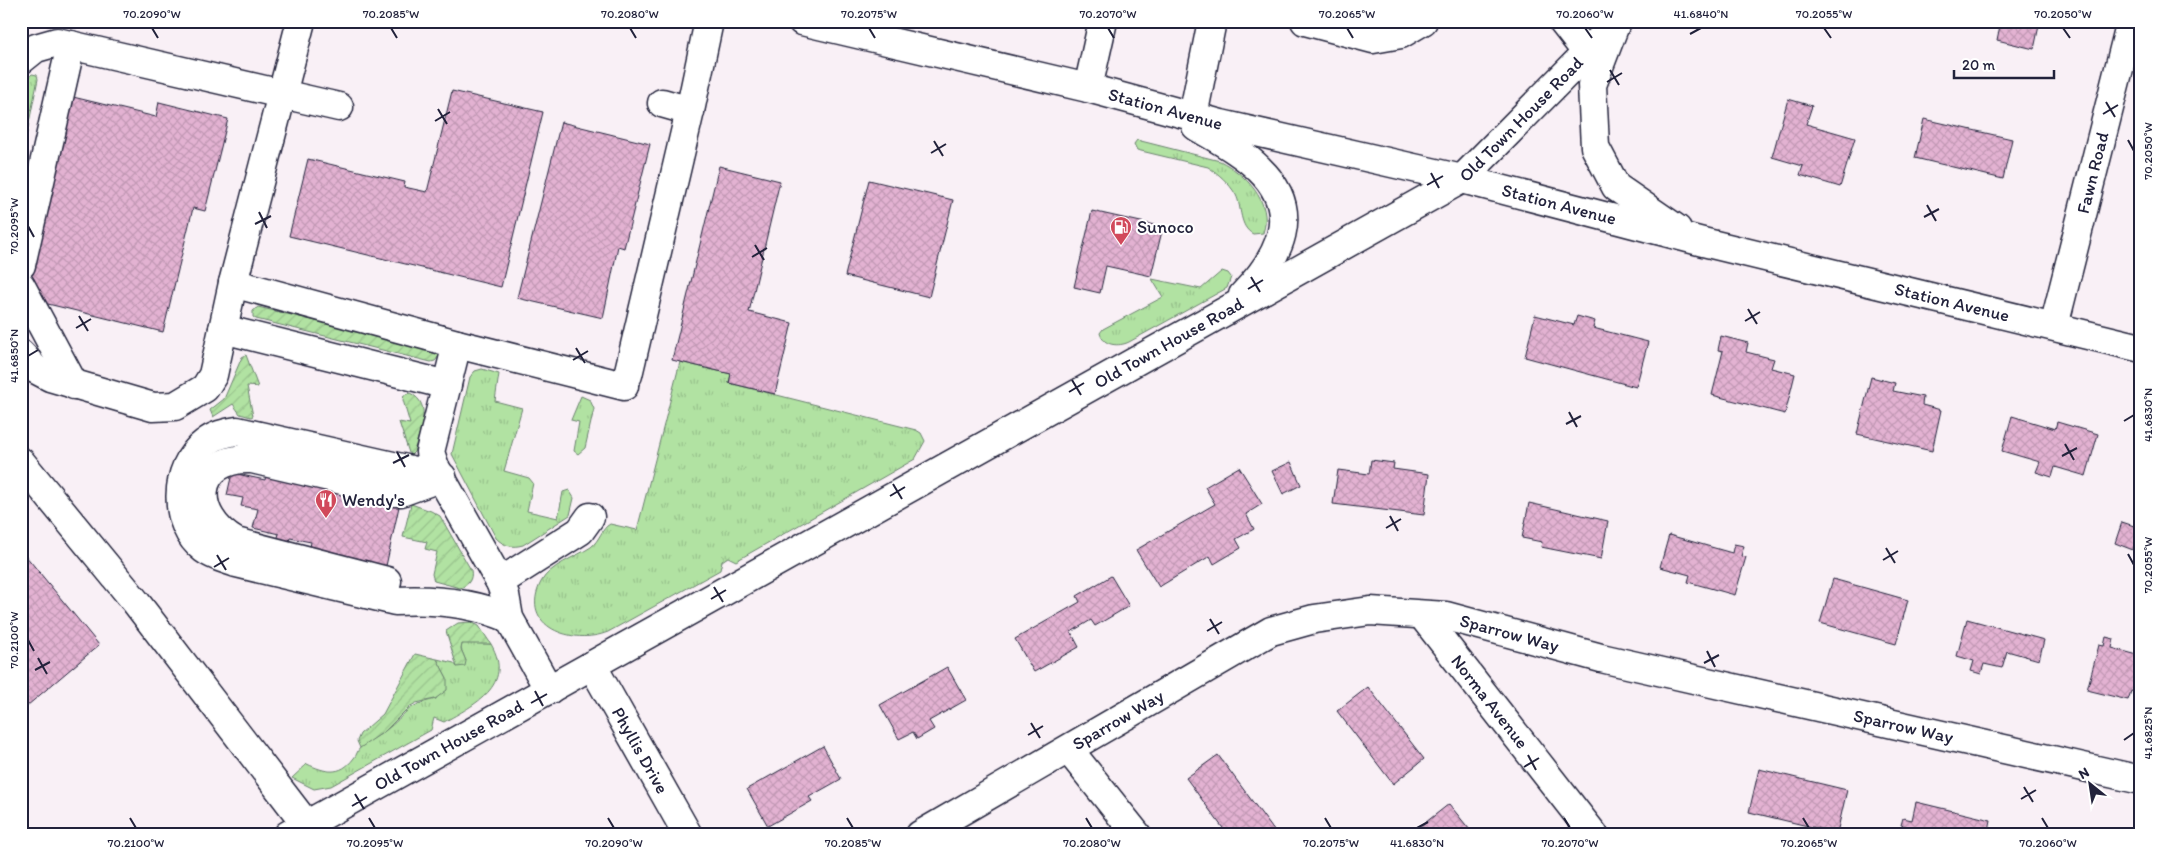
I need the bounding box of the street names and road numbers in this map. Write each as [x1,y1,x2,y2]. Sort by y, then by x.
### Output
street label: Old Town House Road [1454,52,1588,187]
street label: Station Avenue [1106,83,1225,135]
street label: Fawn Road [2072,129,2114,216]
street label: Station Avenue [1499,179,1619,230]
street label: Station Avenue [1892,278,2012,327]
street label: Old Town House Road [1090,292,1248,393]
street label: Sparrow Way [1457,609,1562,657]
street label: Norma Avenue [1446,650,1533,753]
street label: Sparrow Way [1069,685,1168,755]
street label: Old Town House Road [370,695,527,796]
street label: Phyllis Drive [607,703,673,798]
street label: Sparrow Way [1851,704,1956,748]

